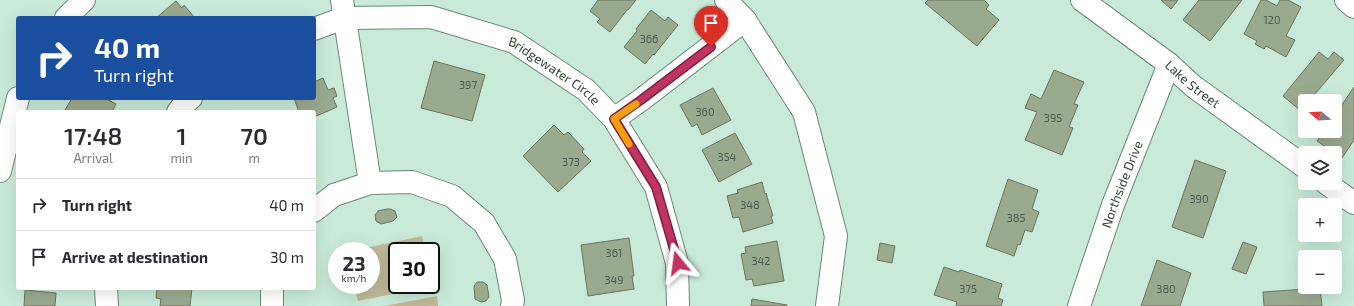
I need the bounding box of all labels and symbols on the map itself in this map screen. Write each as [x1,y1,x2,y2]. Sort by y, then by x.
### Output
pin [694,6,728,47]
house number: 120 [1263,13,1281,26]
house number: 366 [640,32,658,45]
street label: Bridgewater Circle [507,33,604,108]
street label: Lake Street [1162,57,1223,111]
house number: 397 [459,78,477,91]
north arrow [1298,94,1342,138]
house number: 360 [695,105,715,118]
house number: 395 [1044,111,1062,124]
street label: Northside Drive [1098,138,1146,230]
house number: 354 [718,150,737,163]
house number: 373 [562,155,580,168]
house number: 390 [1189,192,1209,205]
house number: 348 [740,198,760,211]
house number: 385 [1007,211,1025,224]
speed limit sign: 30 [388,242,440,294]
position arrow [657,242,699,284]
house number: 361 [606,246,622,259]
house number: 342 [751,254,771,267]
house number: 349 [604,273,624,286]
house number: 375 [959,282,977,295]
house number: 380 [1156,282,1176,295]

